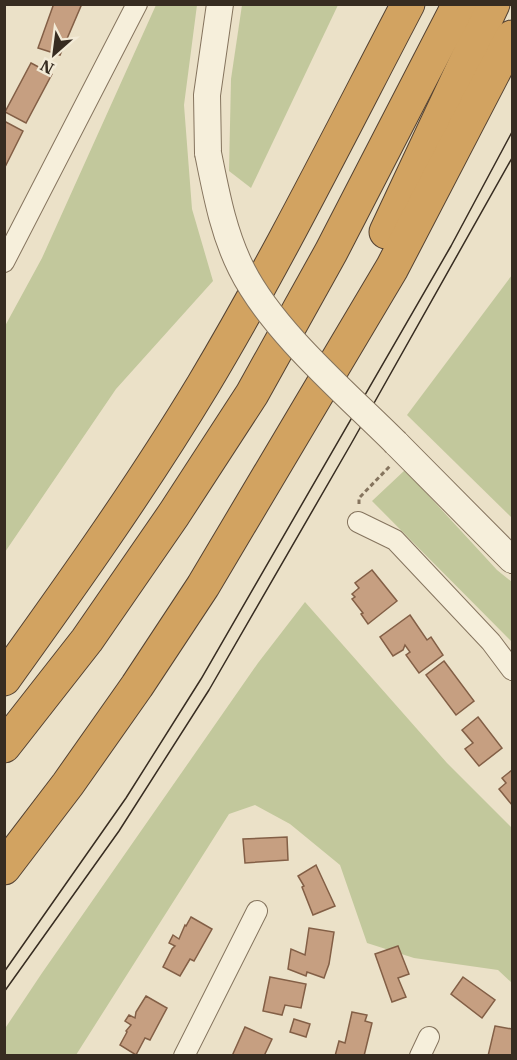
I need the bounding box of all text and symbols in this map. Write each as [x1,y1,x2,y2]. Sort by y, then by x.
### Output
north arrow [24,24,84,84]
text: N [37,55,57,79]

